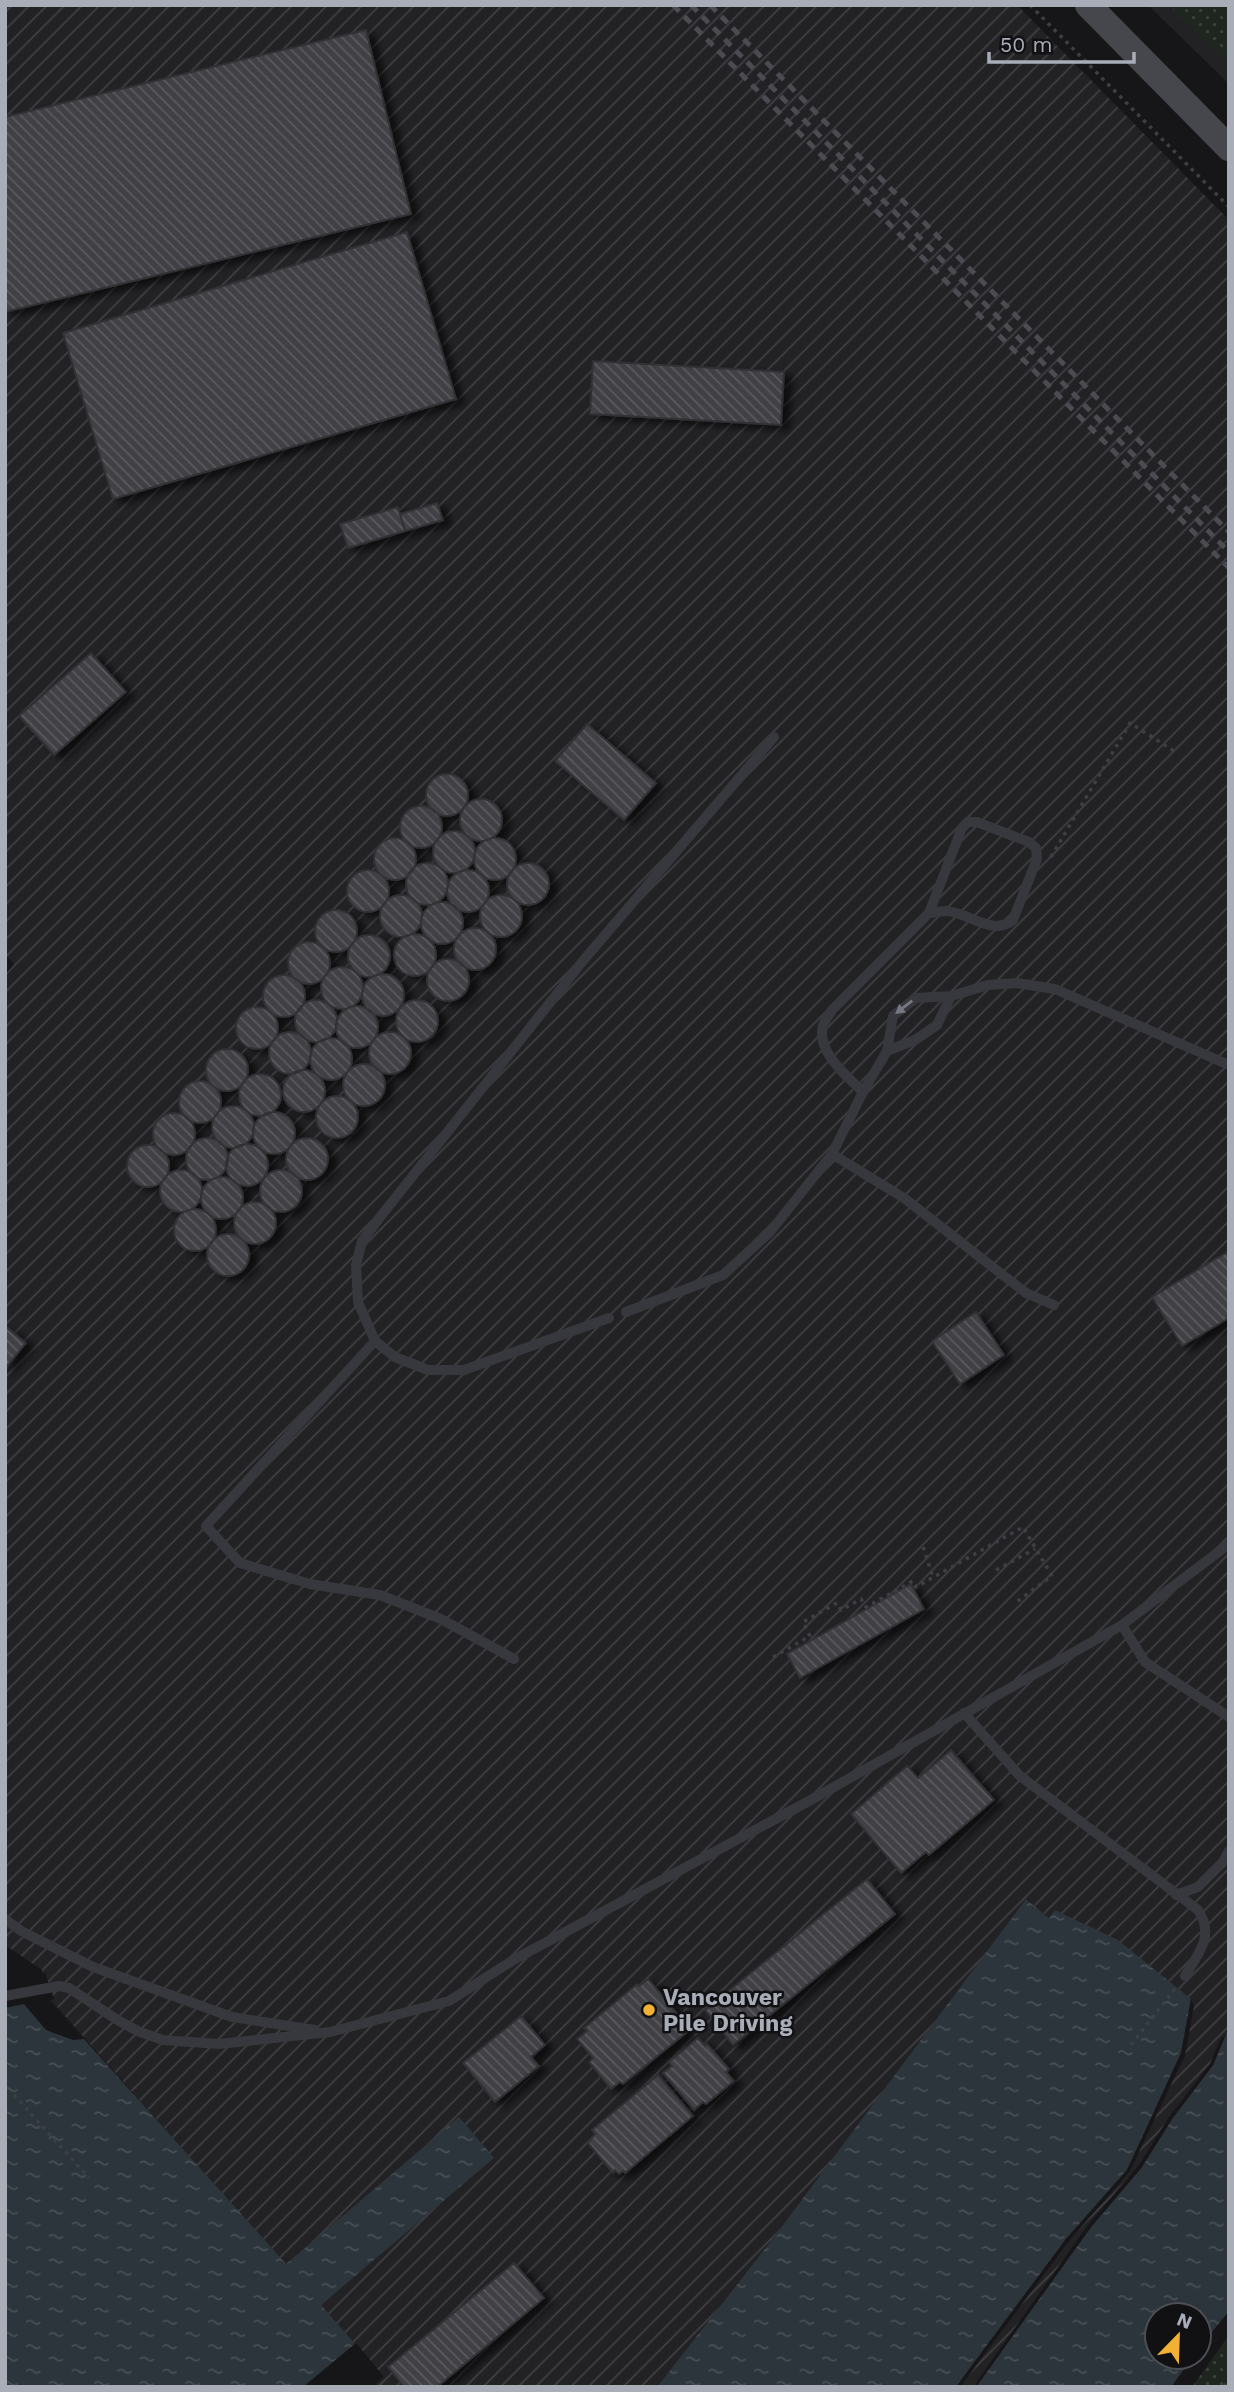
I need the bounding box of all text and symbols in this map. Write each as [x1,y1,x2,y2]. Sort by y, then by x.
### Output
scale bar [989,21,1134,65]
text: 50 m [1000,32,1052,57]
one-way arrow [895,1000,913,1014]
place label: Vancouver Pile Driving [663,1984,792,2037]
marker: Vancouver Pile Driving [641,2002,657,2018]
north arrow [1143,2301,1213,2371]
text: N [1173,2307,1195,2334]

